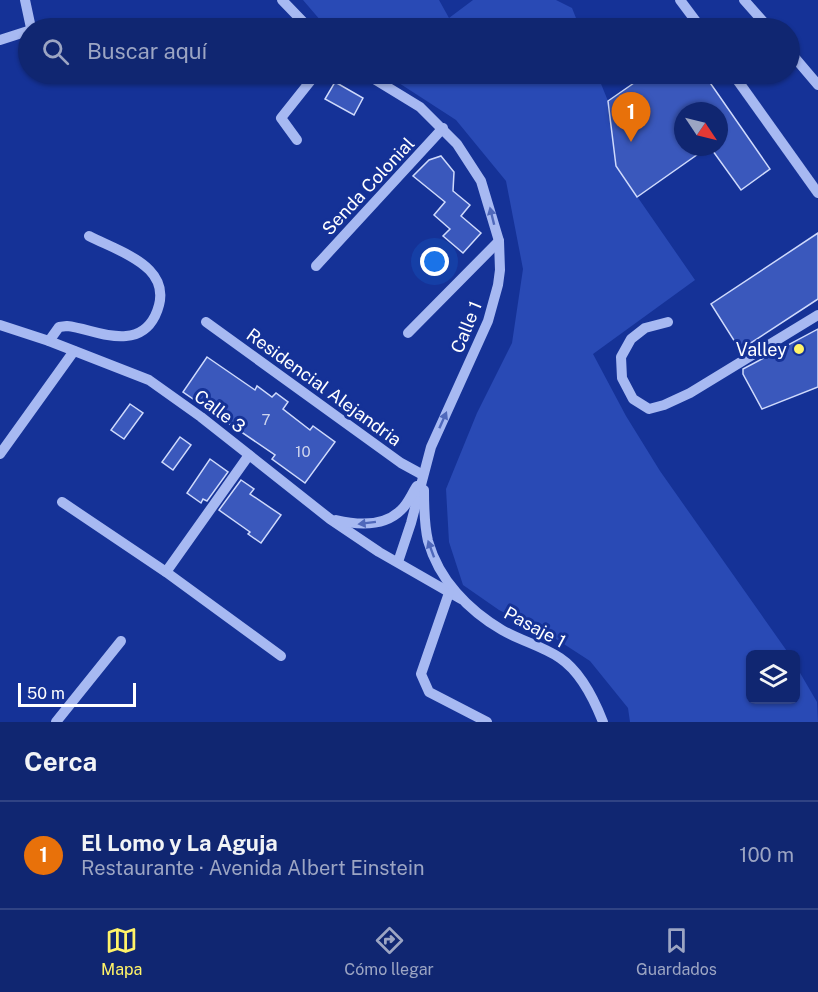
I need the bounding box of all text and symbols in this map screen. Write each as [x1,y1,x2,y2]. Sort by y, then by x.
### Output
search box [18,18,800,84]
icon: search [39,35,72,68]
text: Buscar aquí [87,38,207,64]
pin: 1 [612,92,650,142]
north arrow [674,102,728,156]
street label: Senda Colonial [317,133,419,239]
one-way arrow [487,207,497,226]
your location [420,247,449,276]
street label: Calle 1 [446,298,486,356]
street label: Residencial Alejandria [243,324,405,450]
place label: Valley [736,339,787,360]
marker: Valley [792,342,806,356]
street label: Calle 3 [190,385,250,437]
house number: 7 [261,411,271,428]
one-way arrow [438,411,448,429]
house number: 10 [295,443,311,460]
one-way arrow [357,518,376,528]
one-way arrow [426,540,436,558]
street label: Pasaje 1 [501,602,569,652]
map controls [746,650,800,704]
button: layers [746,650,800,704]
scale bar [18,680,136,708]
text: 50 m [27,684,65,703]
text: Cerca [24,746,97,777]
text: El Lomo y La Aguja [81,830,278,856]
text: 1 [39,843,48,867]
text: 100 m [739,843,794,867]
text: Restaurante · Avenida Albert Einstein [81,856,425,880]
tab: Mapa [101,924,142,979]
tab: Cómo llegar [344,924,434,979]
tab: Guardados [636,924,717,979]

